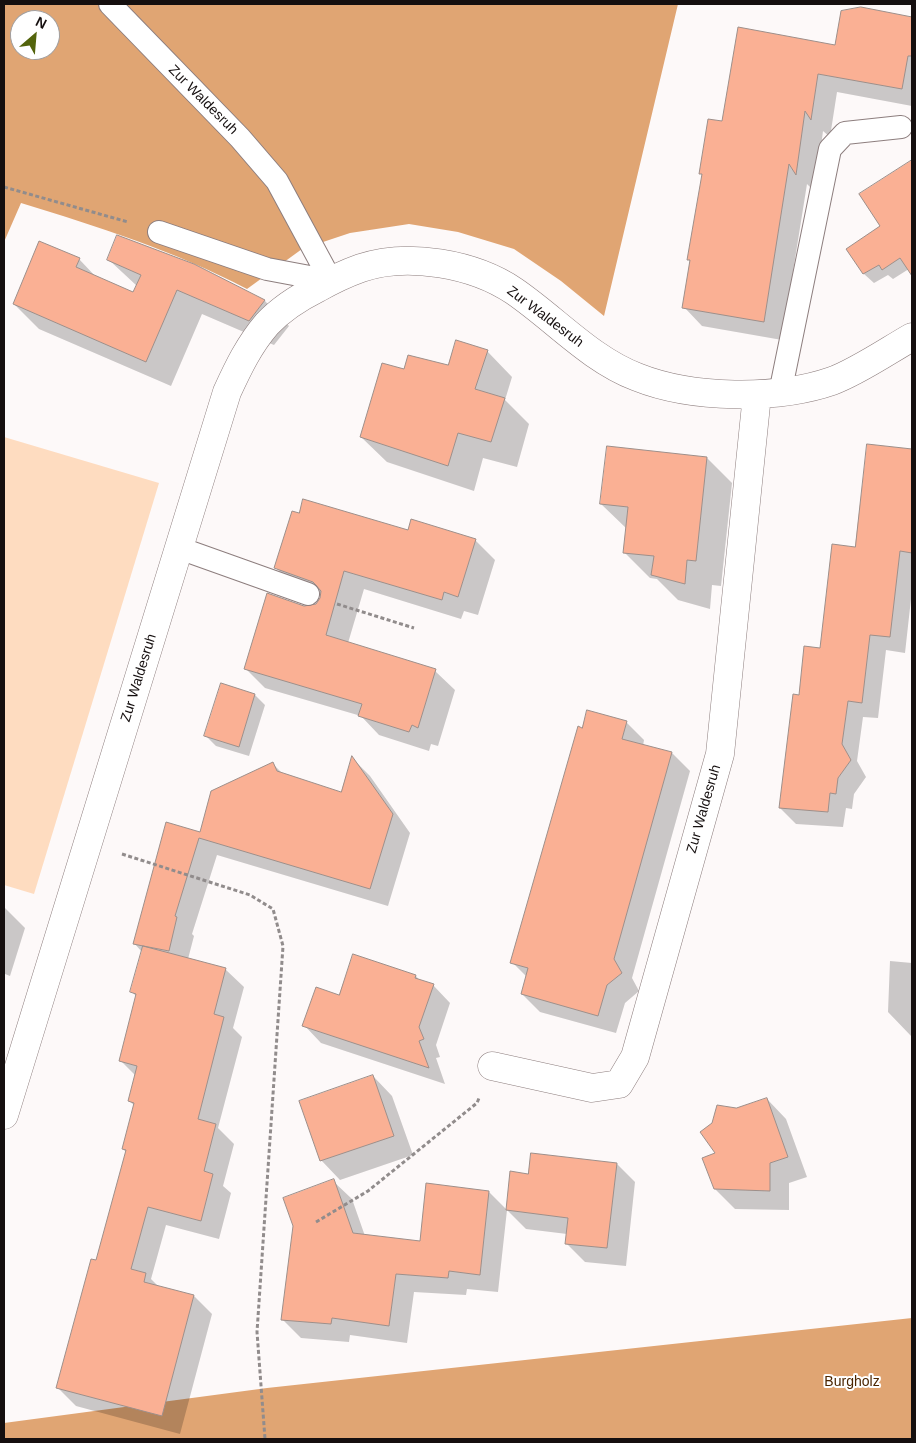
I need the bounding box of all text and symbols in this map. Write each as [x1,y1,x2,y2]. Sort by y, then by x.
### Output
north arrow [10,10,60,60]
text: N [33,13,49,32]
street label: Zur Waldesruh [165,62,241,138]
street label: Zur Waldesruh [503,283,587,351]
street label: Zur Waldesruh [118,632,160,724]
street label: Zur Waldesruh [683,763,725,855]
park label: Burgholz [824,1374,880,1390]

